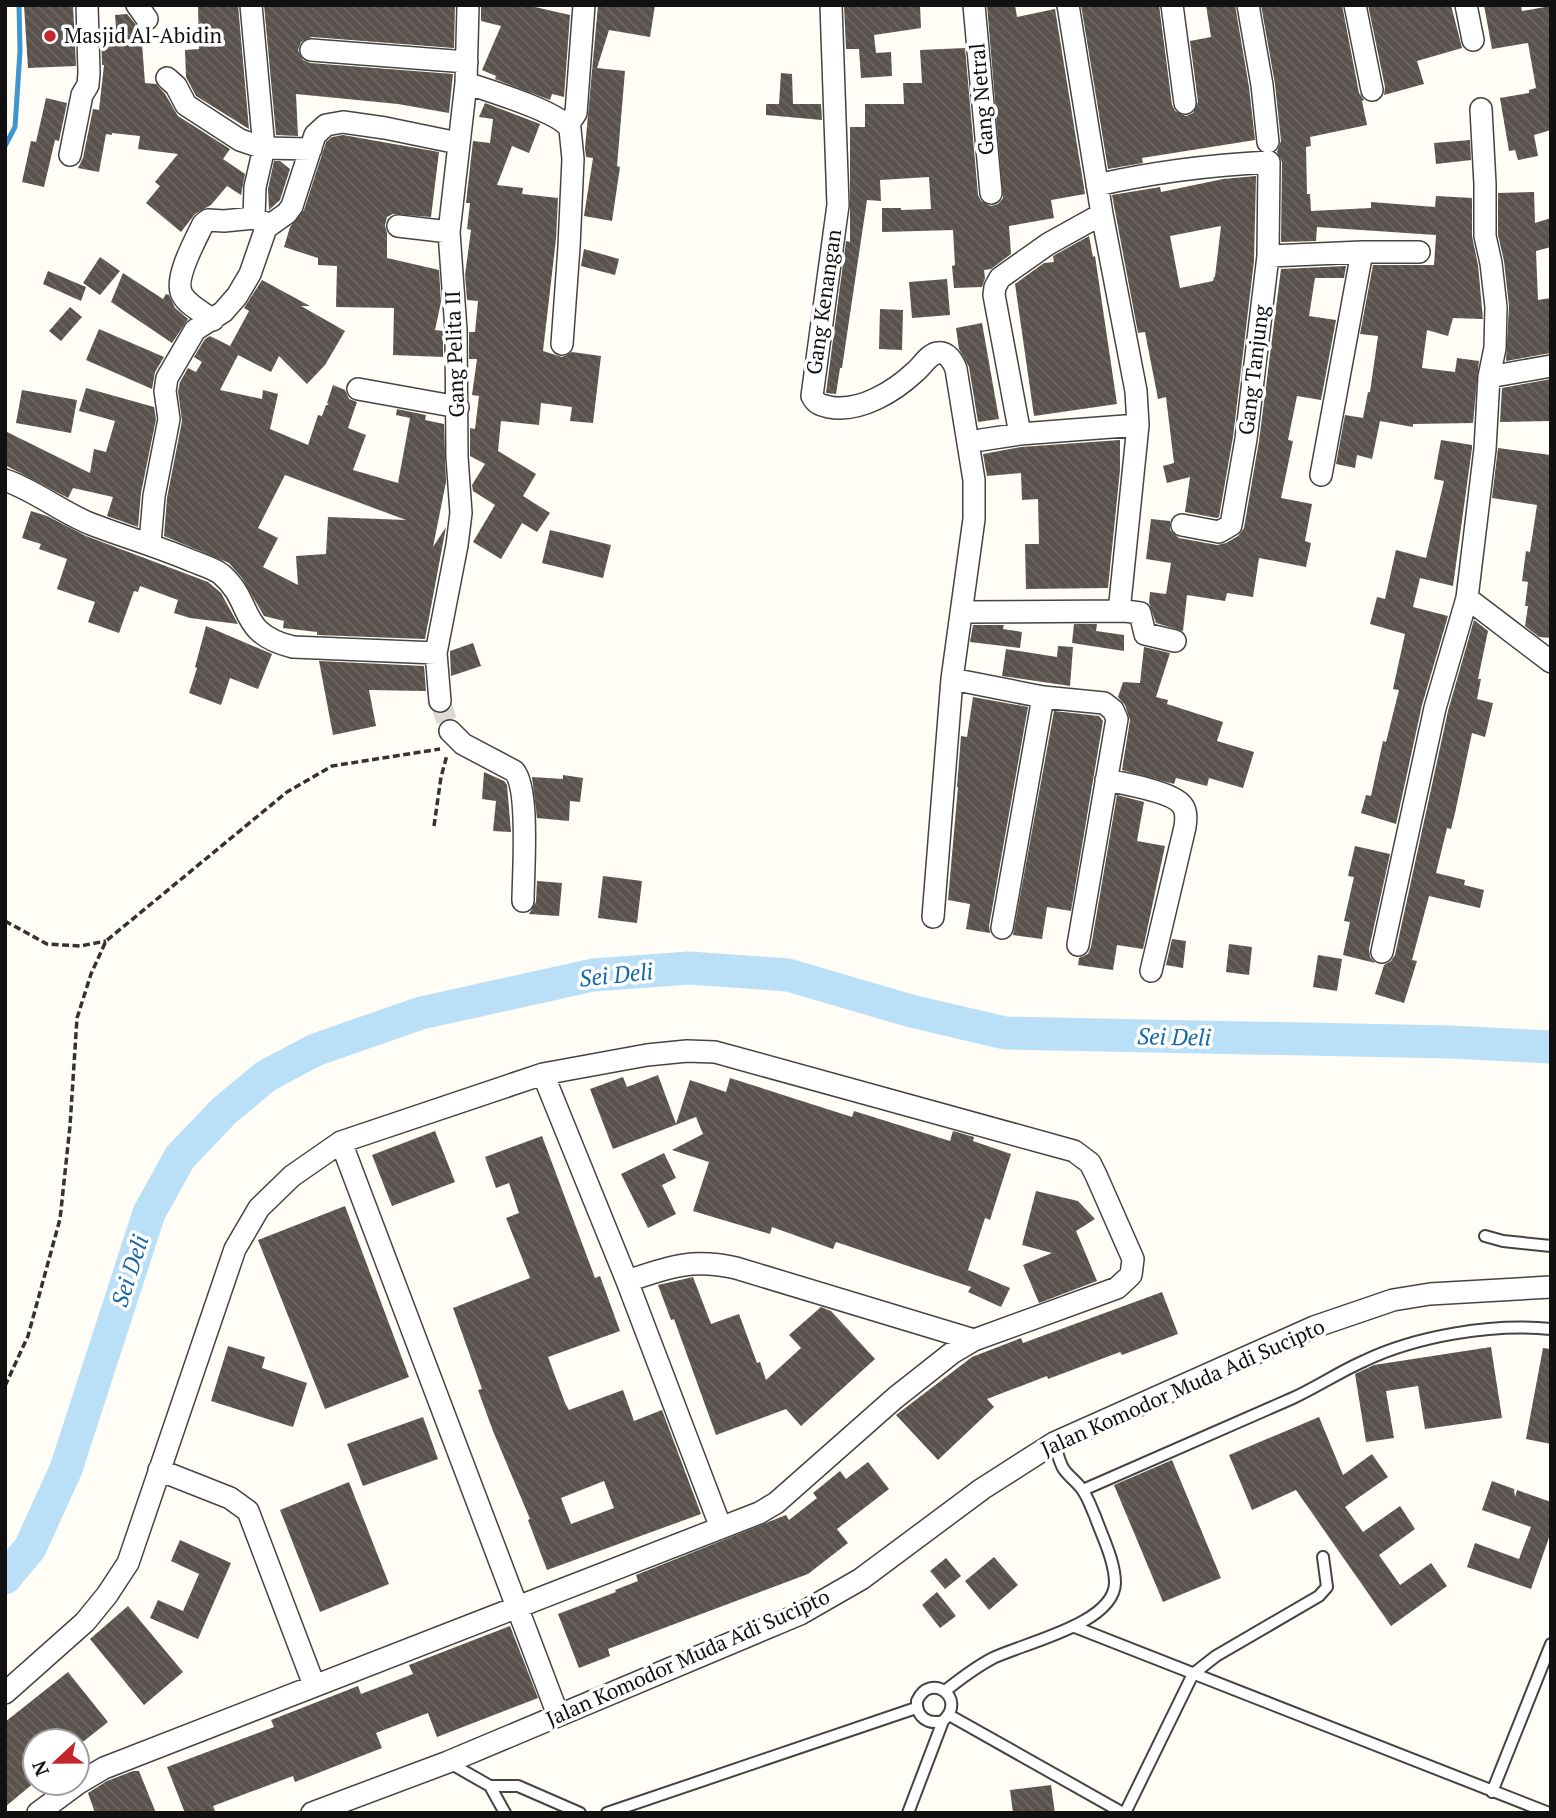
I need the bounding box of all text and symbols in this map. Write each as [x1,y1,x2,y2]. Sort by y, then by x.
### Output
place label: Masjid Al-Abidin [64,21,222,49]
marker: Masjid Al-Abidin [42,28,58,44]
street label: Gang Netral [962,42,1000,156]
street label: Gang Kenangan [799,227,847,376]
street label: Gang Pelita II [438,290,470,418]
street label: Gang Tanjung [1231,302,1275,436]
water label: Sei Deli [578,955,655,994]
water label: Sei Deli [1137,1020,1212,1053]
water label: Sei Deli [103,1230,156,1311]
street label: Jalan Komodor Muda Adi Sucipto [1036,1312,1329,1462]
street label: Jalan Komodor Muda Adi Sucipto [541,1582,834,1732]
north arrow [21,1727,91,1797]
text: N [25,1757,54,1780]

